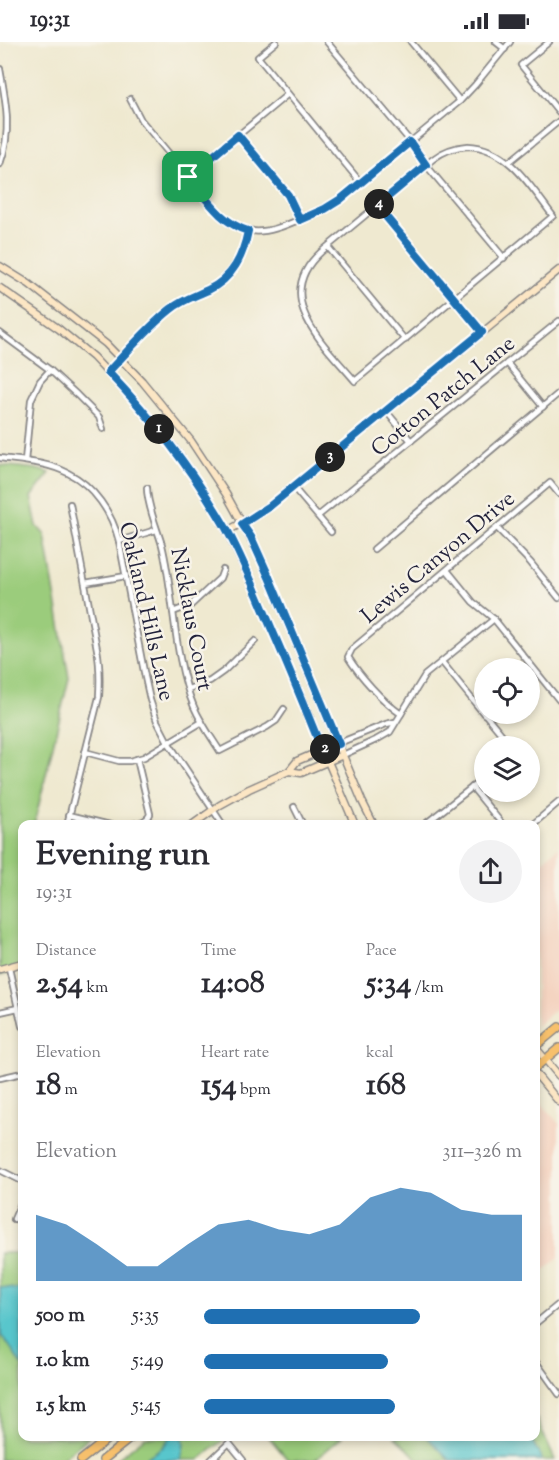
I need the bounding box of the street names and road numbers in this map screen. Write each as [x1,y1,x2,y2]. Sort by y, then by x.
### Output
street label: Cotton Patch Lane [365,329,523,466]
street label: Lewis Canyon Drive [355,484,523,632]
street label: Oakland Hills Lane [109,519,181,704]
street label: Nicklaus Court [161,545,220,694]

